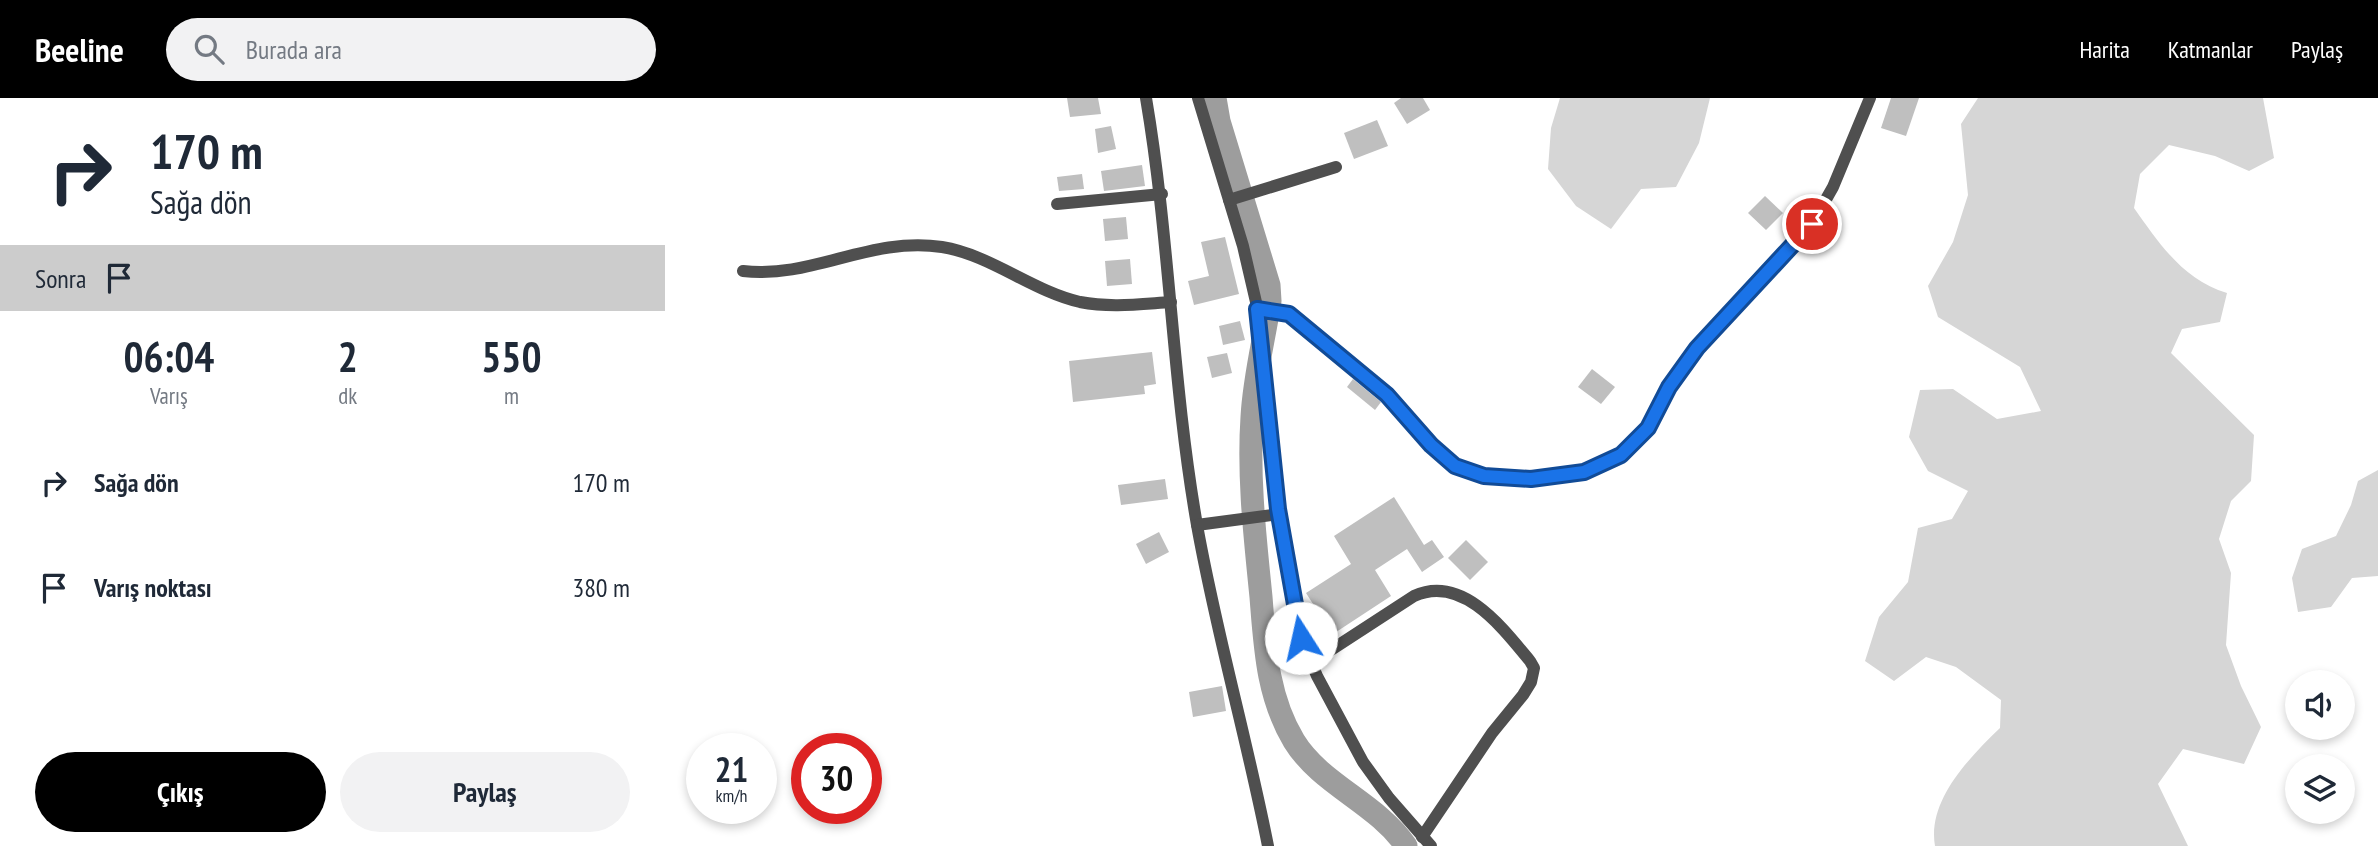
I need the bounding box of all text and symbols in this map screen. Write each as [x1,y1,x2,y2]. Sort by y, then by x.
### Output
search box [166,18,656,81]
text: Beeline [35,28,124,71]
icon: search [190,30,228,68]
text: Burada ara [246,33,342,66]
text: Harita [2079,34,2130,65]
text: Katmanlar [2168,34,2253,65]
text: Paylaş [2291,34,2343,65]
text: 170 m [150,119,263,183]
icon: right [35,126,126,217]
text: Sağa dön [150,181,252,223]
pin [1782,194,1842,254]
icon: arrive [1793,205,1831,243]
icon: arrive [100,259,138,297]
text: Sonra [35,262,86,295]
text: 06:04 [123,329,214,384]
text: 2 [338,329,358,384]
text: 550 [481,329,542,384]
text: Varış [150,381,188,410]
text: dk [338,381,357,410]
text: m [504,381,519,410]
icon: right [35,464,73,502]
text: Sağa dön [94,466,179,499]
text: 170 m [572,466,630,499]
icon: arrive [35,569,73,607]
text: Varış noktası [94,571,212,604]
text: 380 m [572,571,630,604]
position arrow [1264,601,1338,675]
map controls [2285,670,2355,824]
button: sound [2285,670,2355,740]
speed limit sign: 30 [791,733,882,824]
text: 21 [715,746,748,792]
button: Çıkış [35,752,326,832]
button: Paylaş [340,752,630,832]
button: layers [2285,754,2355,824]
text: km/h [716,784,747,807]

